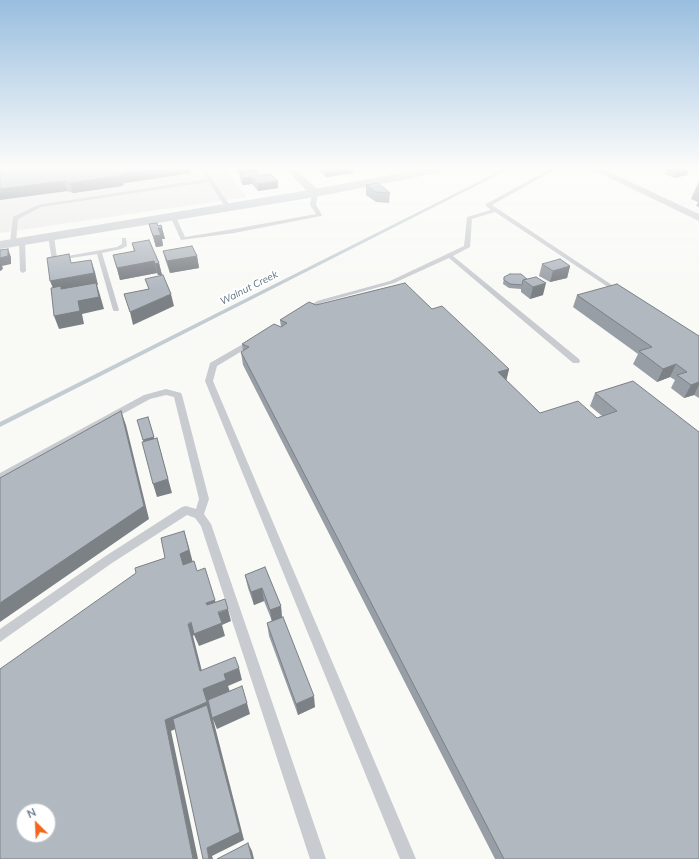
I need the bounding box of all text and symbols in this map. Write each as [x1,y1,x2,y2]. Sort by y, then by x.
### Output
water label: Walnut Creek [218,268,280,308]
north arrow [16,803,56,843]
text: N [25,805,38,821]

